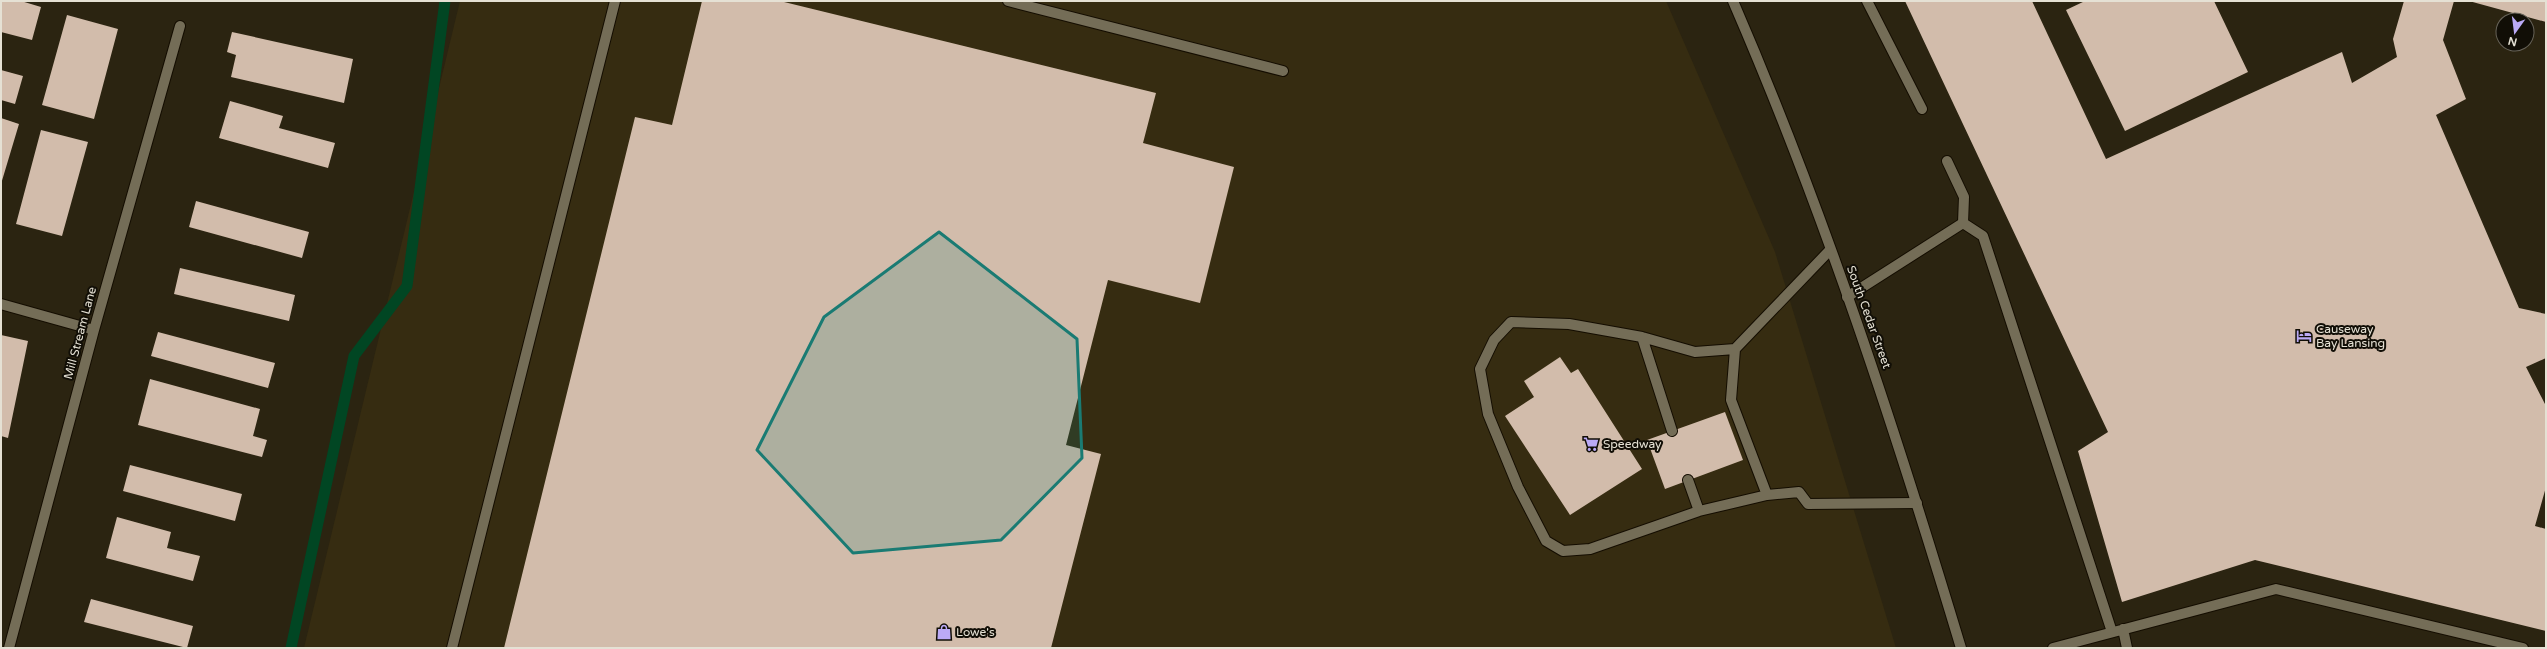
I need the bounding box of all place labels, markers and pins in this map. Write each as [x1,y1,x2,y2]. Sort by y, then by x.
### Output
place label: Causeway Bay Lansing [2316,322,2385,350]
hotel icon: Causeway Bay Lansing [2295,327,2313,345]
supermarket icon: Speedway [1582,435,1600,453]
place label: Speedway [1603,437,1662,451]
shop icon: Lowe's [935,623,953,641]
place label: Lowe's [956,625,995,639]

